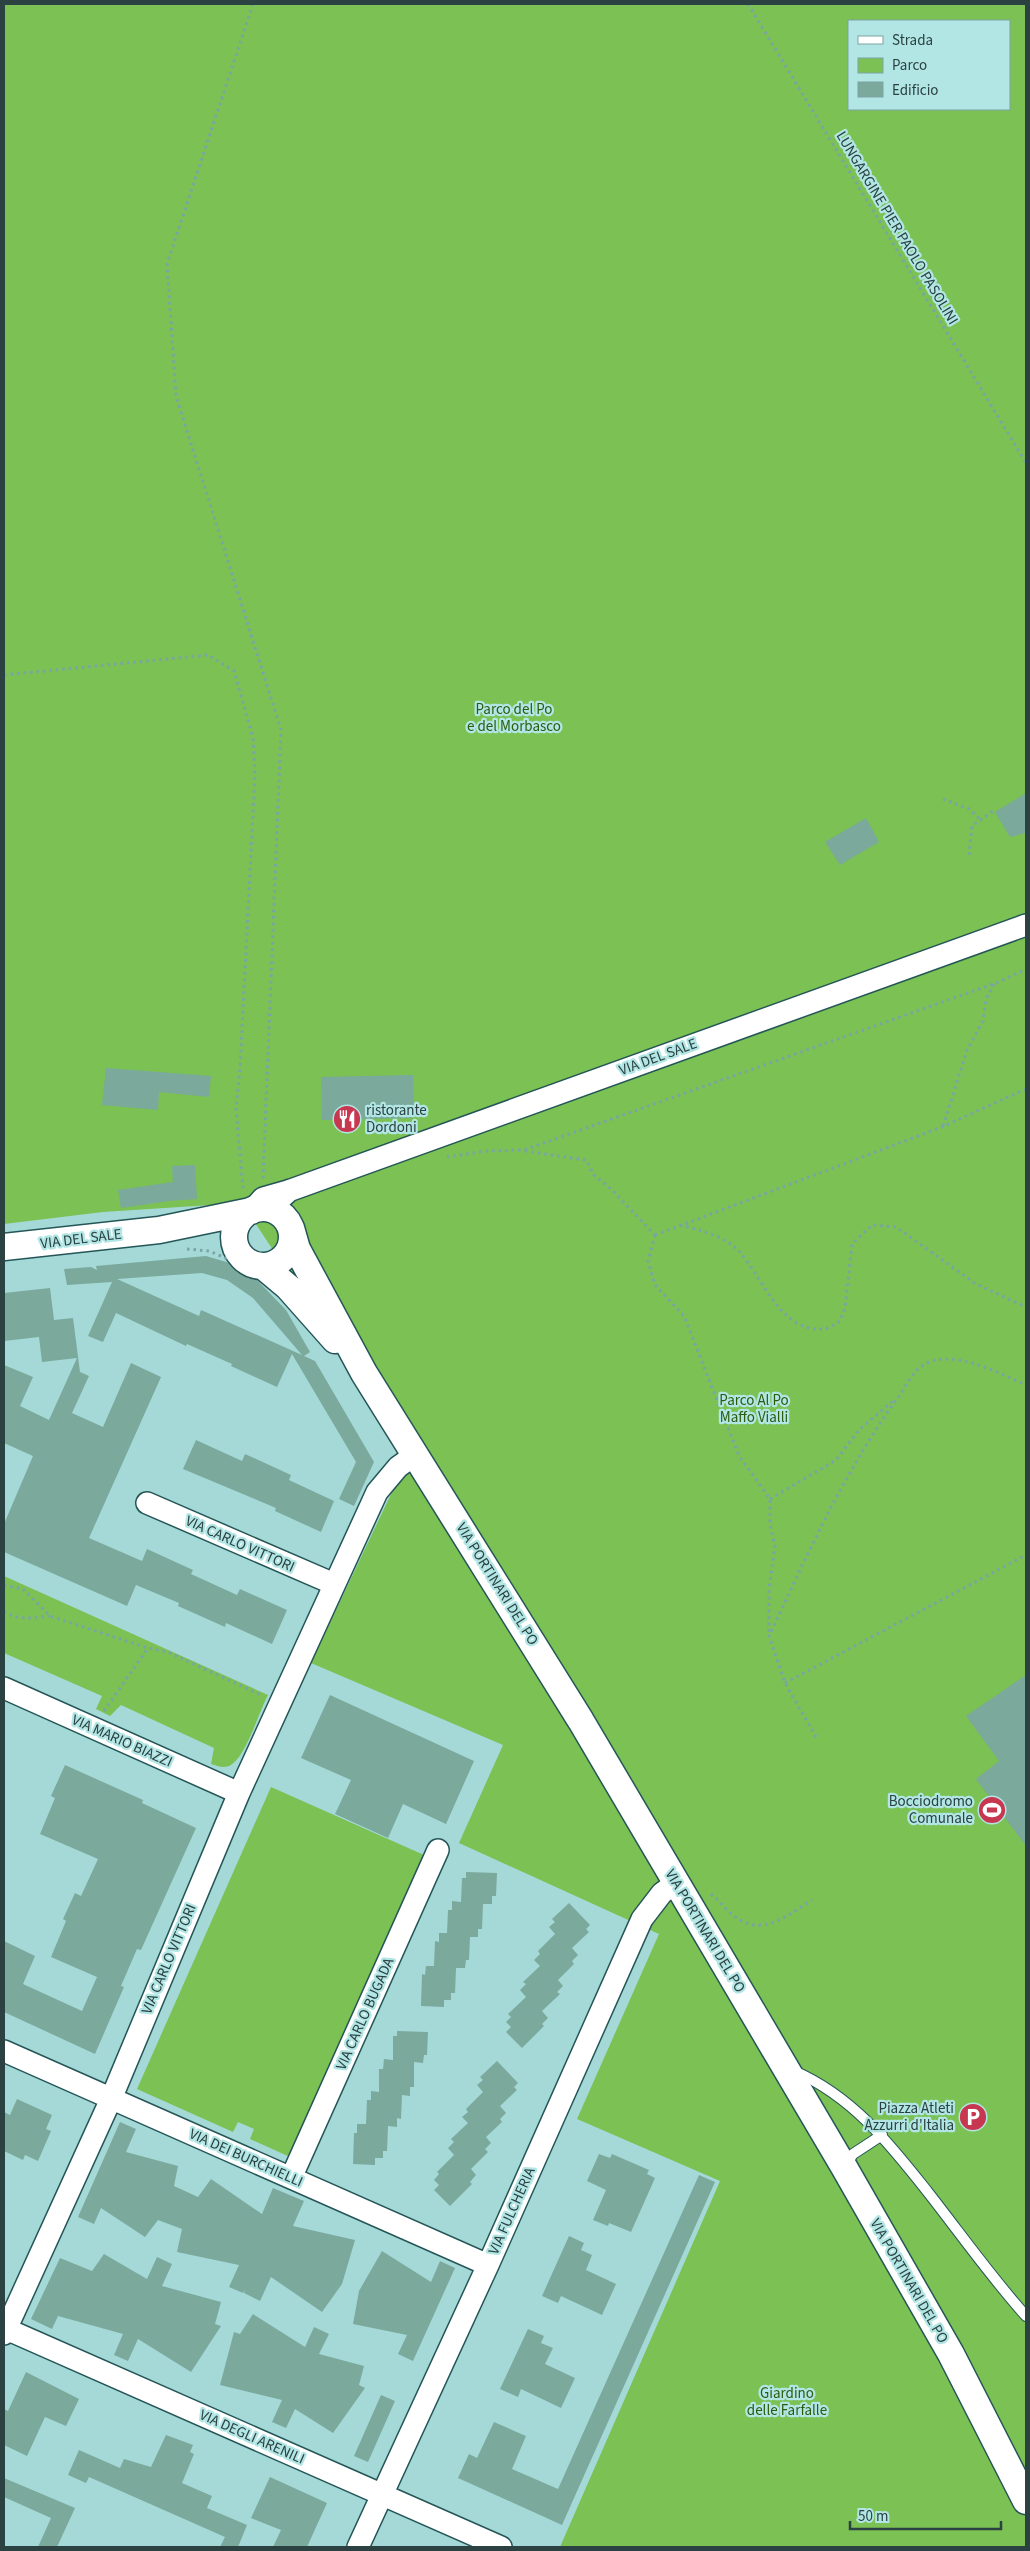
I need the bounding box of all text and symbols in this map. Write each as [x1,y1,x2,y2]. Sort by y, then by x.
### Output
legend [848,20,1010,110]
text: Strada [892,30,933,51]
text: Parco [892,55,927,76]
text: Edificio [892,80,939,101]
street label: LUNGARGINE PIER PAOLO PASOLINI [831,127,963,329]
park label: Parco del Po e del Morbasco [467,699,561,737]
street label: VIA DEL SALE [616,1033,700,1081]
place label: ristorante Dordoni [366,1100,427,1138]
restaurant icon: ristorante Dordoni [332,1104,362,1134]
street label: VIA DEL SALE [39,1224,123,1254]
park label: Parco Al Po Maffo Vialli [719,1390,789,1428]
street label: VIA CARLO VITTORI [182,1510,298,1578]
street label: VIA PORTINARI DEL PO [451,1519,543,1649]
street label: VIA MARIO BIAZZI [68,1709,176,1773]
place label: Bocciodromo Comunale [889,1791,973,1829]
sports icon: Bocciodromo Comunale [977,1795,1007,1825]
street label: VIA PORTINARI DEL PO [660,1865,750,1997]
street label: VIA CARLO VITTORI [136,1901,202,2017]
street label: VIA CARLO BUGADA [331,1954,400,2074]
place label: Piazza Atleti Azzurri d'Italia [865,2098,954,2136]
parking icon: Piazza Atleti Azzurri d'Italia [958,2102,988,2132]
street label: VIA DEI BURCHIELLI [186,2123,306,2193]
street label: VIA FULCHERIA [483,2163,541,2258]
street label: VIA PORTINARI DEL PO [865,2215,953,2347]
park label: Giardino delle Farfalle [747,2383,827,2421]
street label: VIA DEGLI ARENILI [196,2404,308,2470]
scale bar [850,2498,1001,2530]
text: 50 m [858,2506,888,2527]

